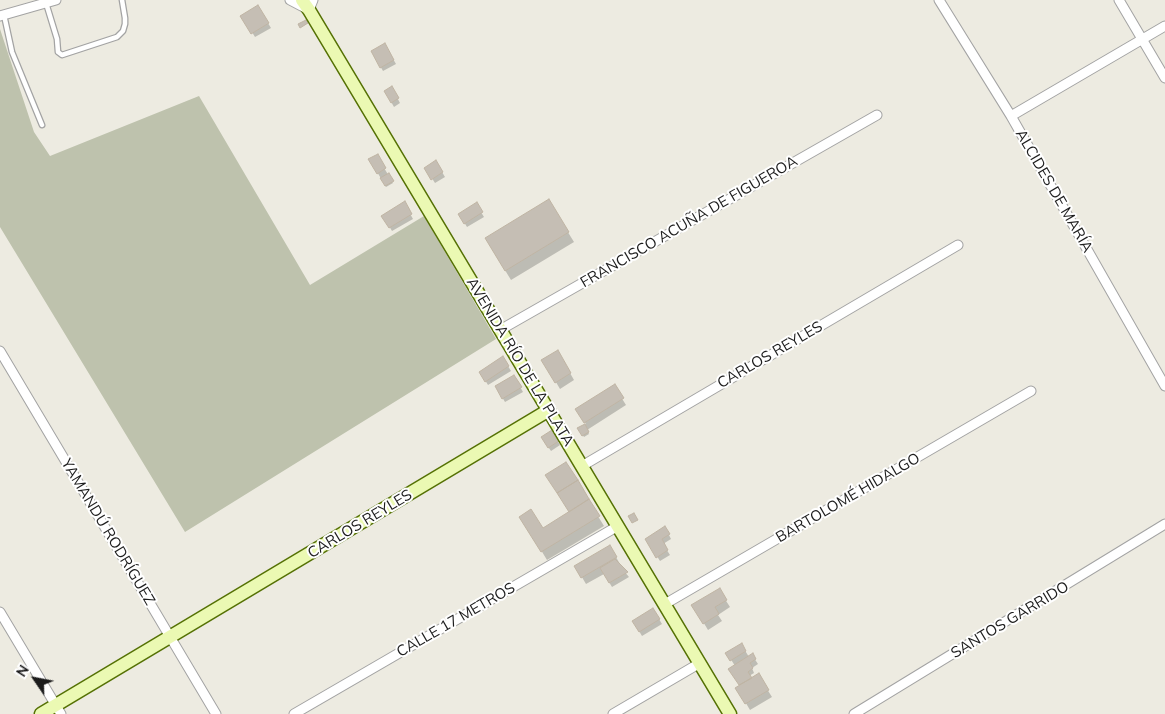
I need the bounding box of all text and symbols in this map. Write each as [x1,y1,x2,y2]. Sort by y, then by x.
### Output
street label: ALCIDES DE MARÍA [1011,126,1097,256]
street label: FRANCISCO ACUÑA DE FIGUEROA [577,152,801,292]
street label: AVENIDA RÍO DE LA PLATA [462,274,578,450]
street label: CARLOS REYLES [714,318,826,392]
street label: BARTOLOMÉ HIDALGO [773,449,923,547]
street label: YAMANDÚ RODRÍGUEZ [57,456,159,608]
street label: CARLOS REYLES [305,486,415,562]
street label: SANTOS GARRIDO [948,578,1072,662]
street label: CALLE 17 METROS [394,579,518,661]
north arrow [10,654,60,704]
text: N [12,661,33,680]

